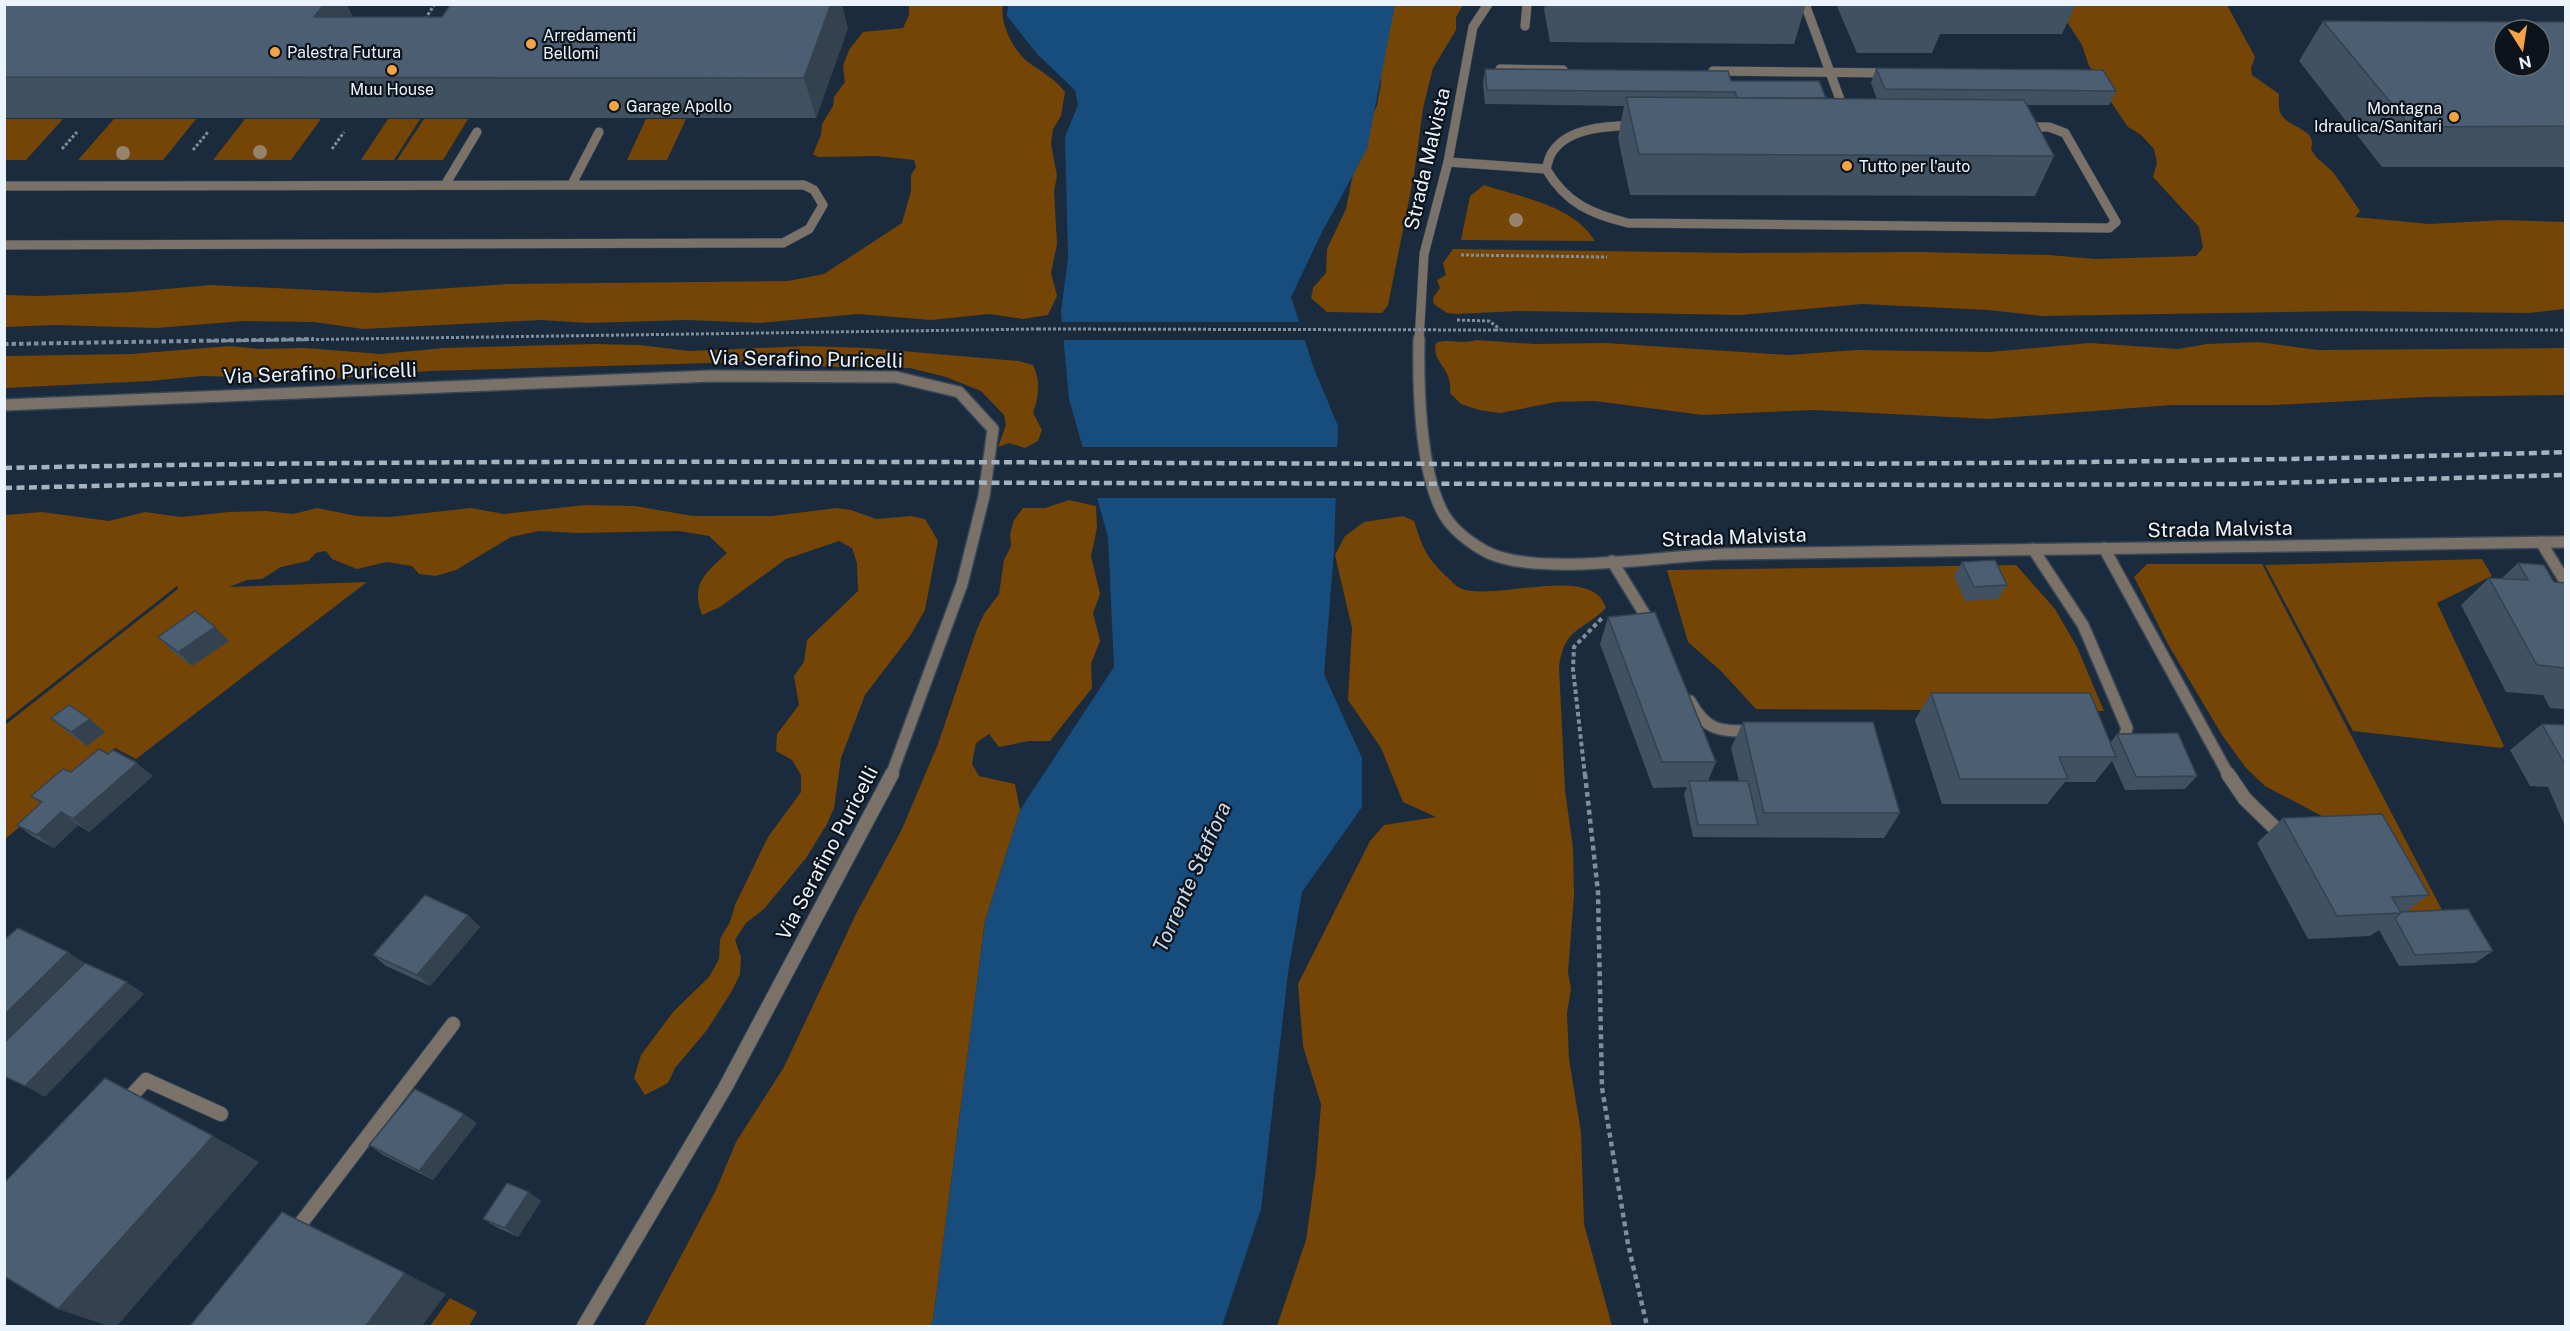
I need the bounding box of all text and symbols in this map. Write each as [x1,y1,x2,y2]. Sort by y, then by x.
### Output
north arrow [2492,18,2552,78]
place label: Arredamenti Bellomi [543,26,636,63]
marker: Arredamenti Bellomi [524,37,538,51]
place label: Palestra Futura [287,43,401,62]
marker: Palestra Futura [268,45,282,59]
text: N [2517,52,2533,73]
marker: Muu House [385,63,399,77]
place label: Muu House [350,80,434,99]
street label: Strada Malvista [1399,86,1455,232]
place label: Garage Apollo [626,97,732,116]
marker: Garage Apollo [607,99,621,113]
place label: Montagna Idraulica/Sanitari [2314,99,2442,136]
marker: Montagna Idraulica/Sanitari [2447,110,2461,124]
place label: Tutto per l'auto [1859,157,1970,176]
marker: Tutto per l'auto [1840,159,1854,173]
street label: Via Serafino Puricelli [709,345,903,373]
street label: Via Serafino Puricelli [223,358,417,388]
street label: Strada Malvista [2147,516,2293,542]
street label: Strada Malvista [1661,522,1807,552]
street label: Via Serafino Puricelli [771,762,883,944]
water label: Torrente Staffora [1147,798,1236,956]

